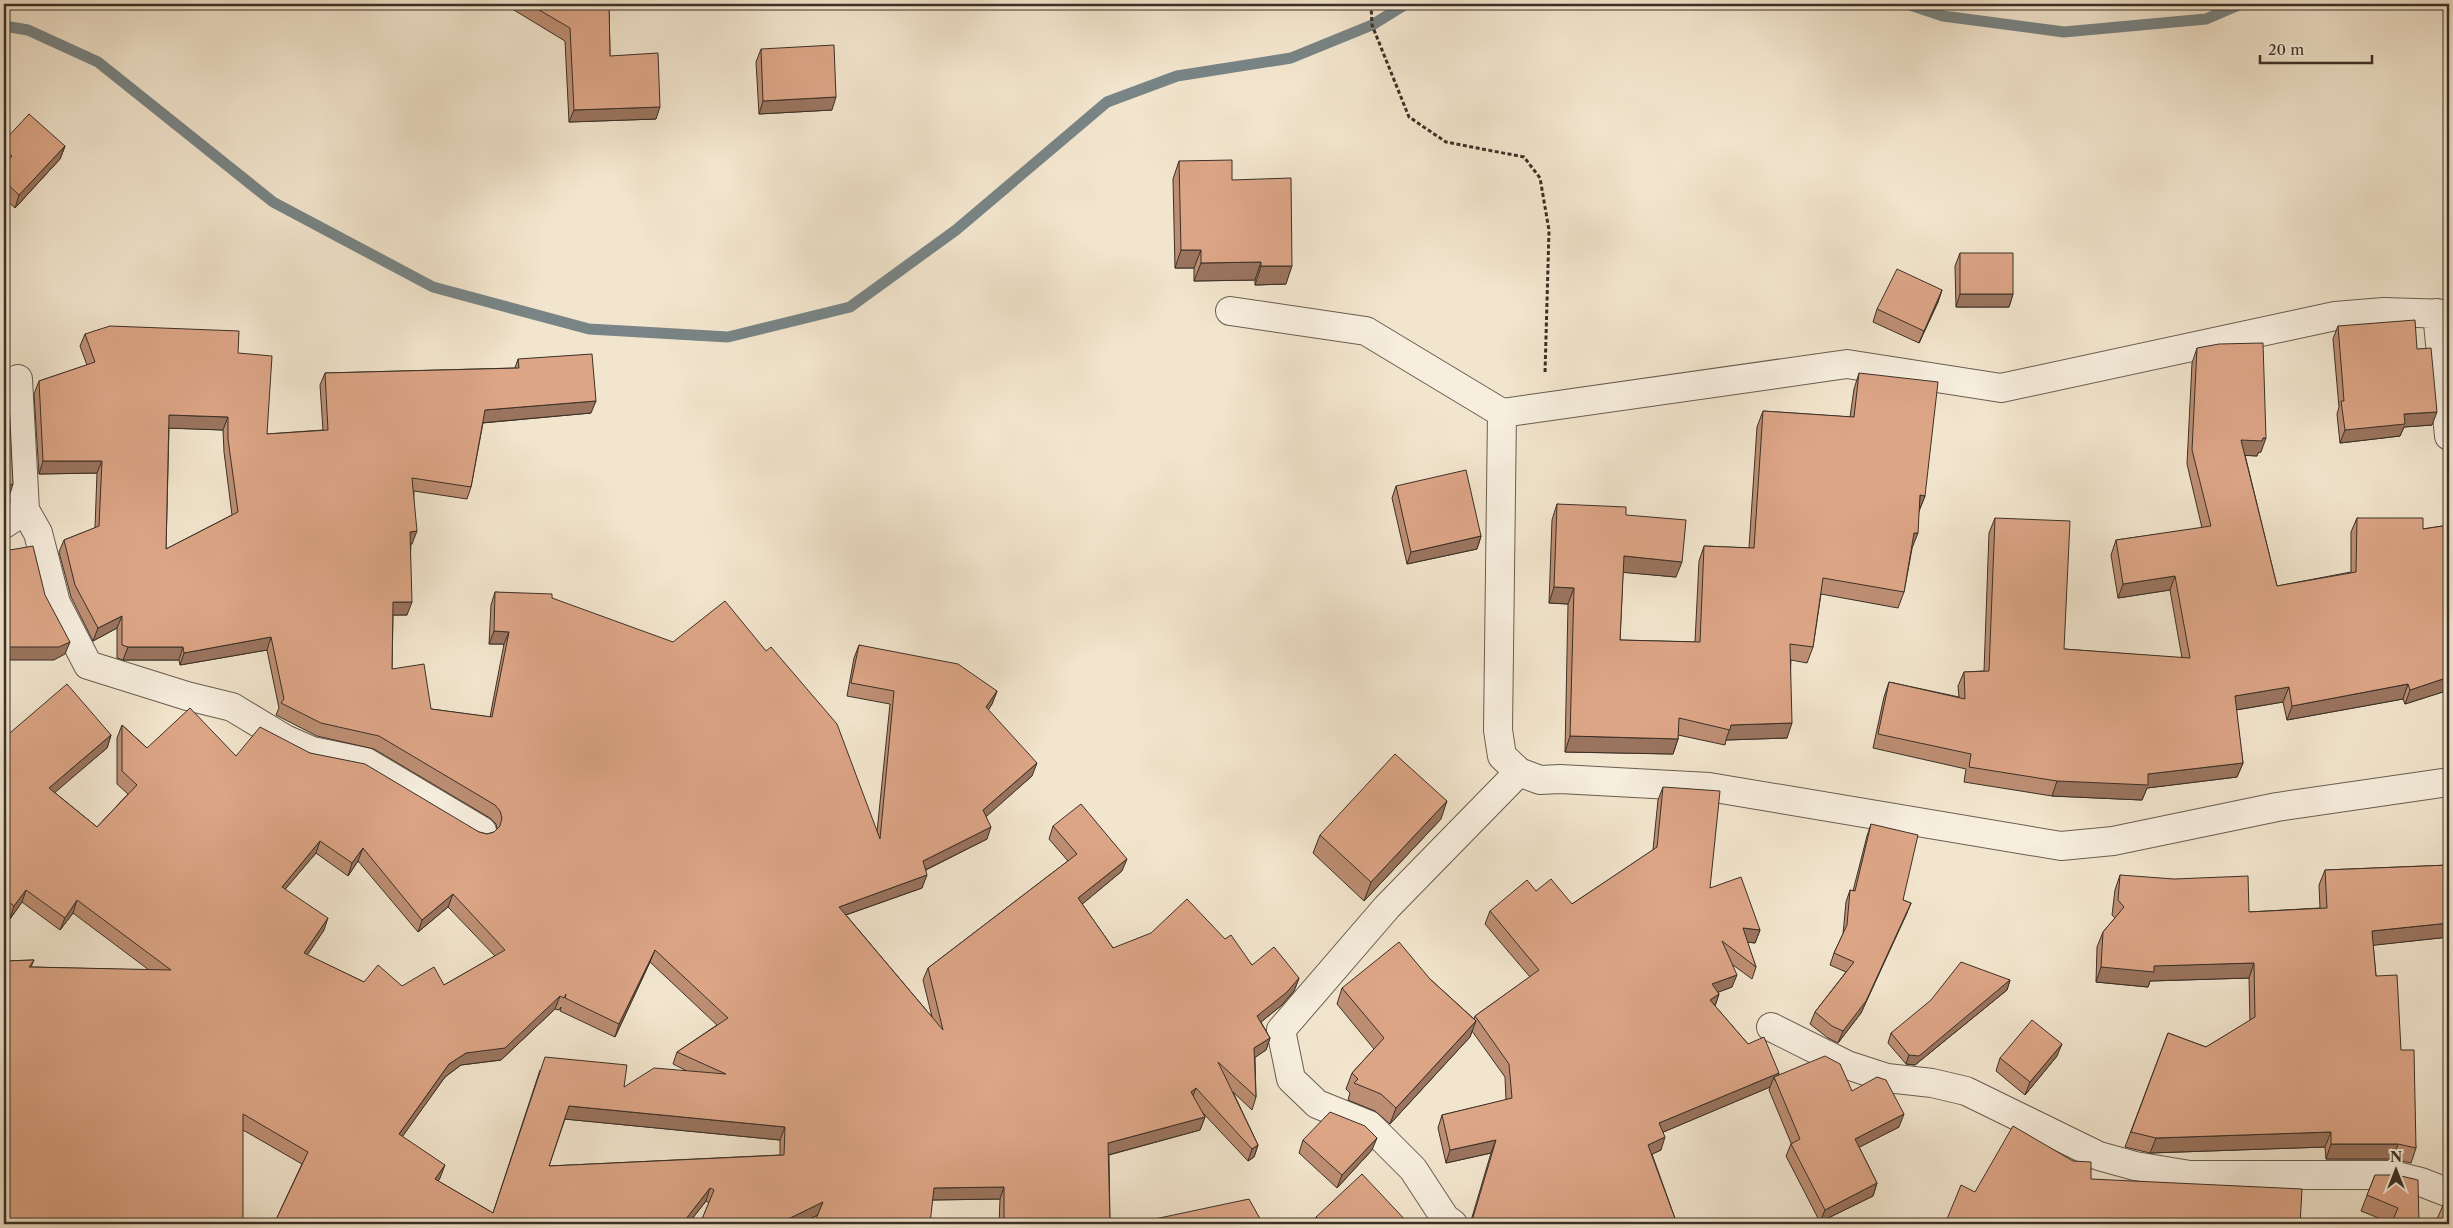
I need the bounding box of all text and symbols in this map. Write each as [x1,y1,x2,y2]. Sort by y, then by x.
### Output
scale bar [2260,32,2373,64]
text: 20 m [2268,40,2304,59]
north arrow [2370,1146,2420,1196]
text: N [2390,1148,2402,1166]

